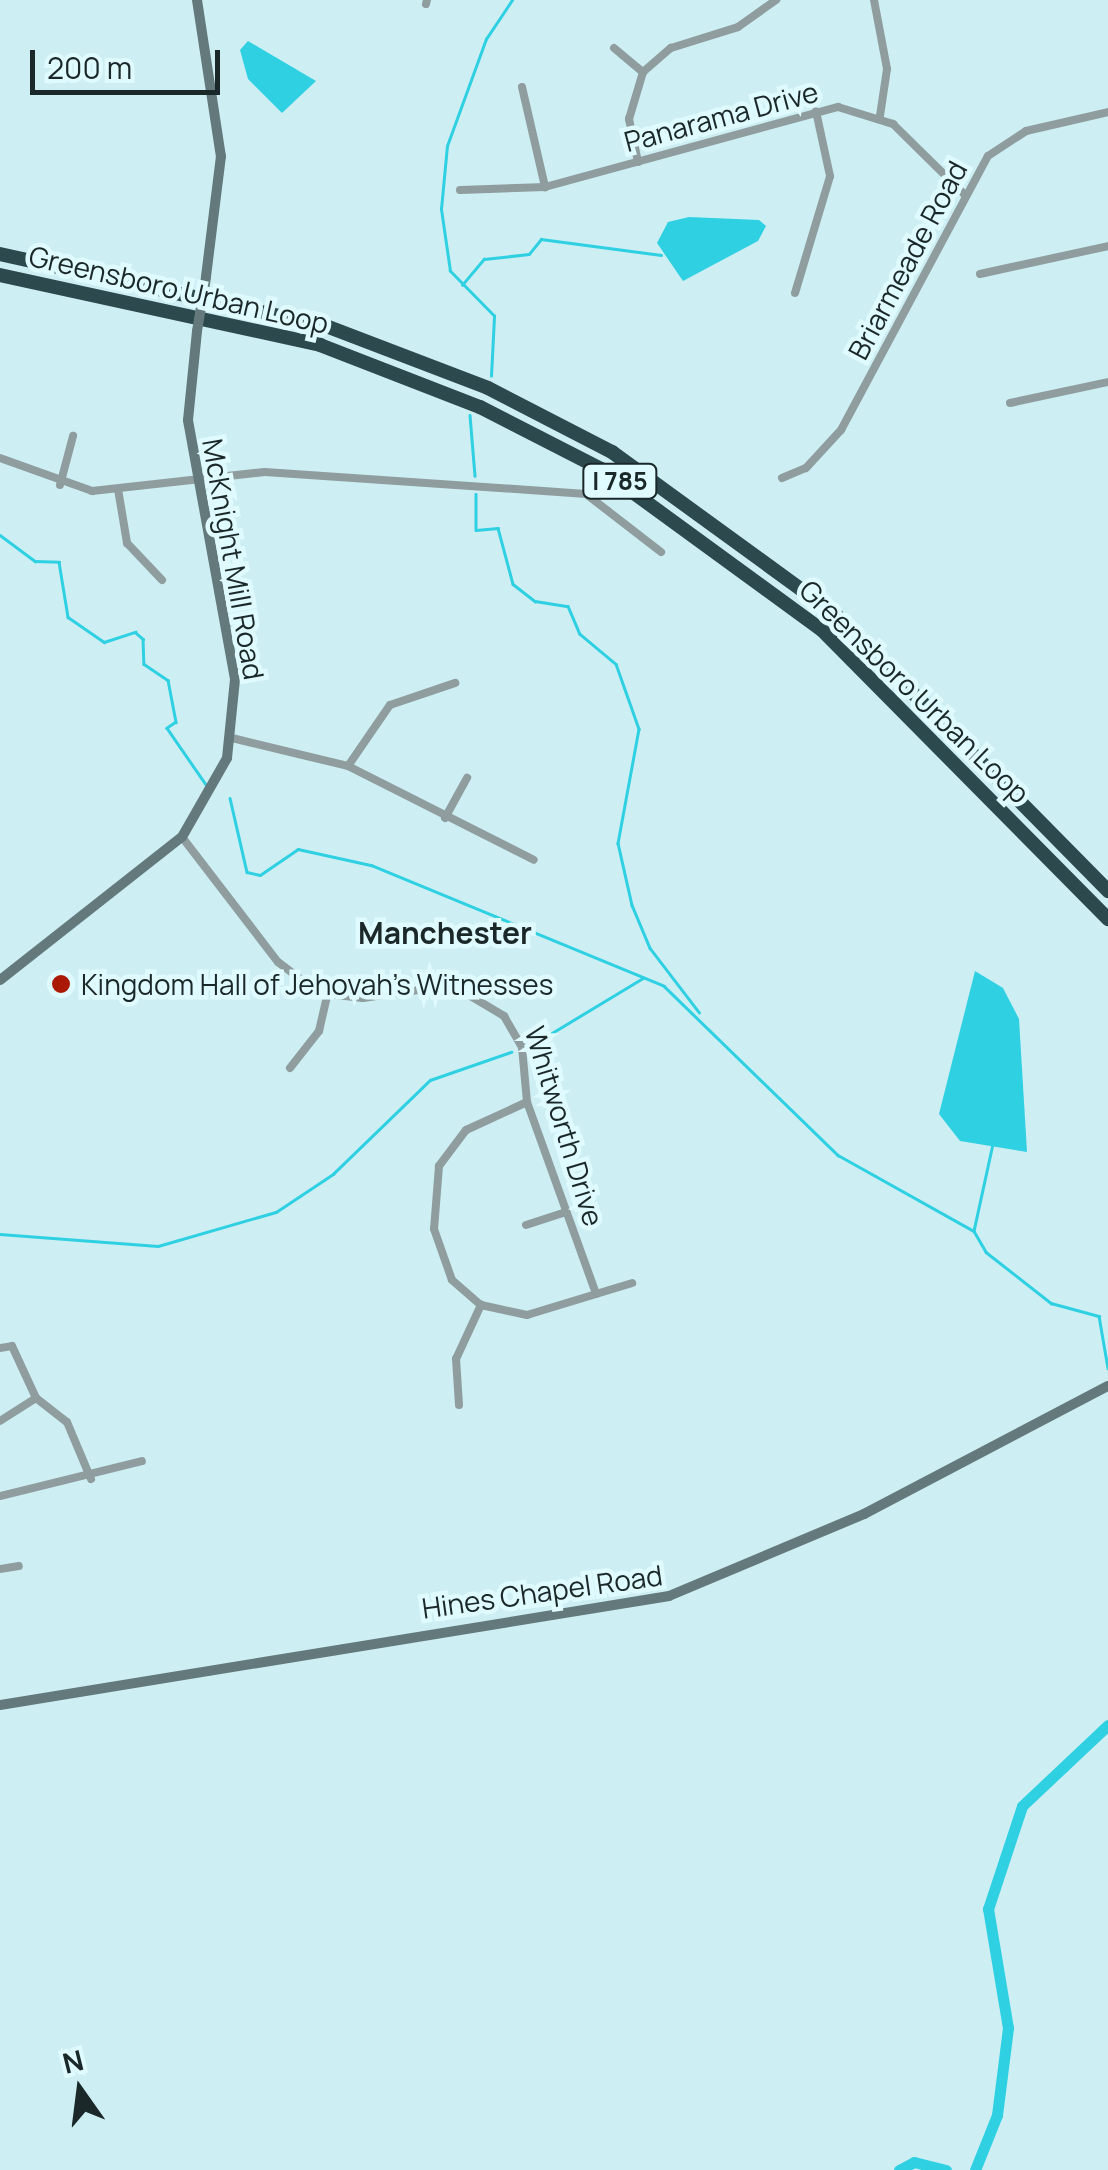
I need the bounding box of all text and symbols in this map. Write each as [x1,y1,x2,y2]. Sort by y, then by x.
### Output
scale bar [35,30,225,92]
text: 200 m [47,47,132,88]
street label: Panarama Drive [620,74,822,158]
street label: Briarmeade Road [841,155,973,365]
street label: Greensboro Urban Loop [26,238,332,340]
street label: McKnight Mill Road [196,436,272,682]
road number: I 785 [580,461,660,501]
street label: Greensboro Urban Loop [793,572,1037,810]
district label: Manchester [358,915,532,951]
place label: Kingdom Hall of Jehovah’s Witnesses [81,967,553,1001]
marker: Kingdom Hall of Jehovah’s Witnesses [50,973,72,995]
street label: Whitworth Drive [519,1022,611,1230]
street label: Hines Chapel Road [420,1557,664,1625]
north arrow [30,2040,130,2140]
text: N [58,2040,87,2082]

